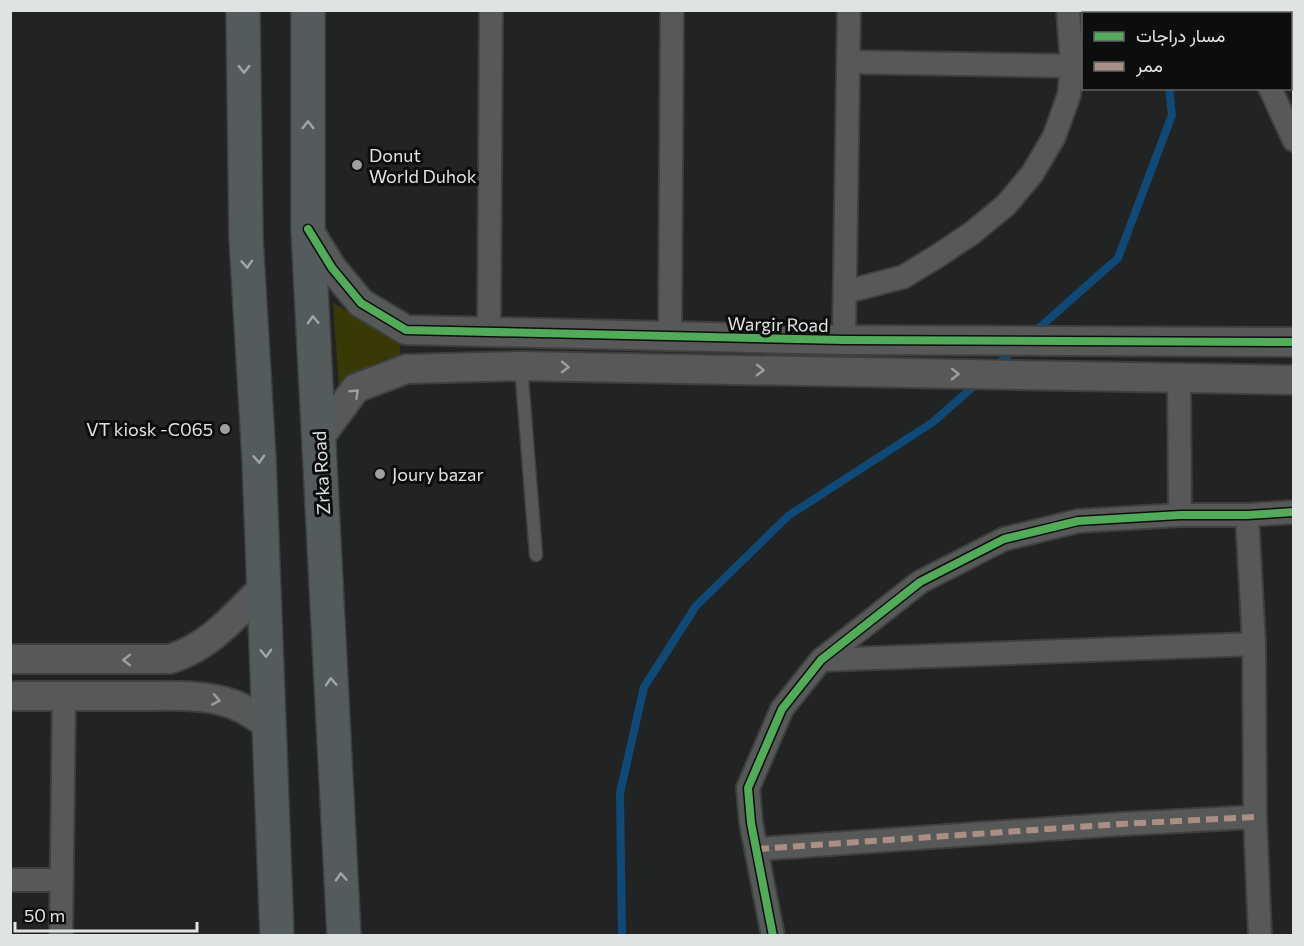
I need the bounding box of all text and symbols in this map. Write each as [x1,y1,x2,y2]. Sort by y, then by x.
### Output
legend [1082,12,1292,90]
text: مسار دراجات [1136,24,1225,47]
text: ممر [1135,54,1163,77]
one-way arrow [238,64,250,73]
one-way arrow [302,120,314,129]
place label: Donut World Duhok [369,144,477,187]
marker: Donut World Duhok [350,158,364,172]
one-way arrow [240,259,253,268]
street label: Wargir Road [727,312,829,336]
one-way arrow [306,315,319,324]
one-way arrow [561,360,570,373]
one-way arrow [755,364,764,376]
one-way arrow [950,367,959,380]
one-way arrow [349,389,359,400]
place label: VT kiosk -C065 [86,418,213,440]
marker: VT kiosk -C065 [218,422,232,436]
street label: Zrka Road [308,431,334,515]
one-way arrow [253,454,266,463]
place label: Joury bazar [392,463,484,485]
marker: Joury bazar [373,467,387,481]
one-way arrow [260,649,273,658]
one-way arrow [122,654,131,666]
one-way arrow [325,678,338,687]
one-way arrow [210,693,220,706]
one-way arrow [334,873,347,882]
scale bar [15,895,196,933]
text: 50 m [24,904,65,926]

